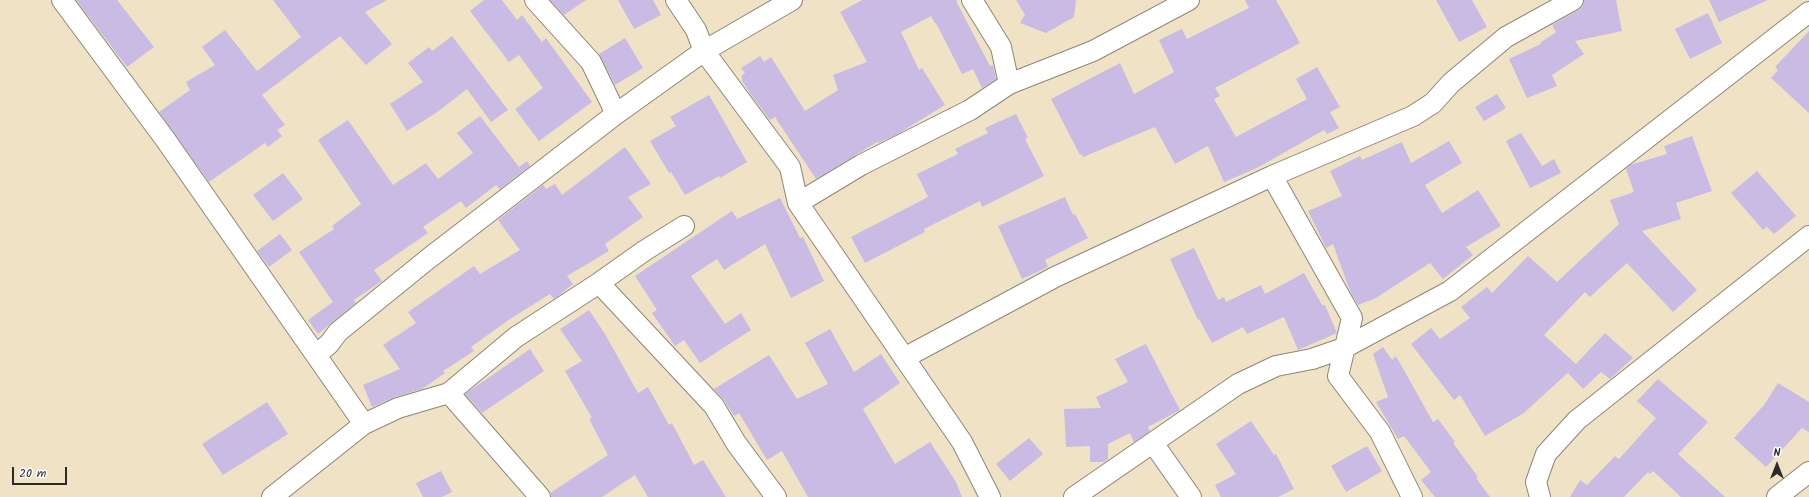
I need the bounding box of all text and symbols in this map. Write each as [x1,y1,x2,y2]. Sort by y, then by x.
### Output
text: N [1774,444,1780,462]
north arrow [1757,445,1797,485]
scale bar [14,459,69,485]
text: 20 m [19,464,46,483]

